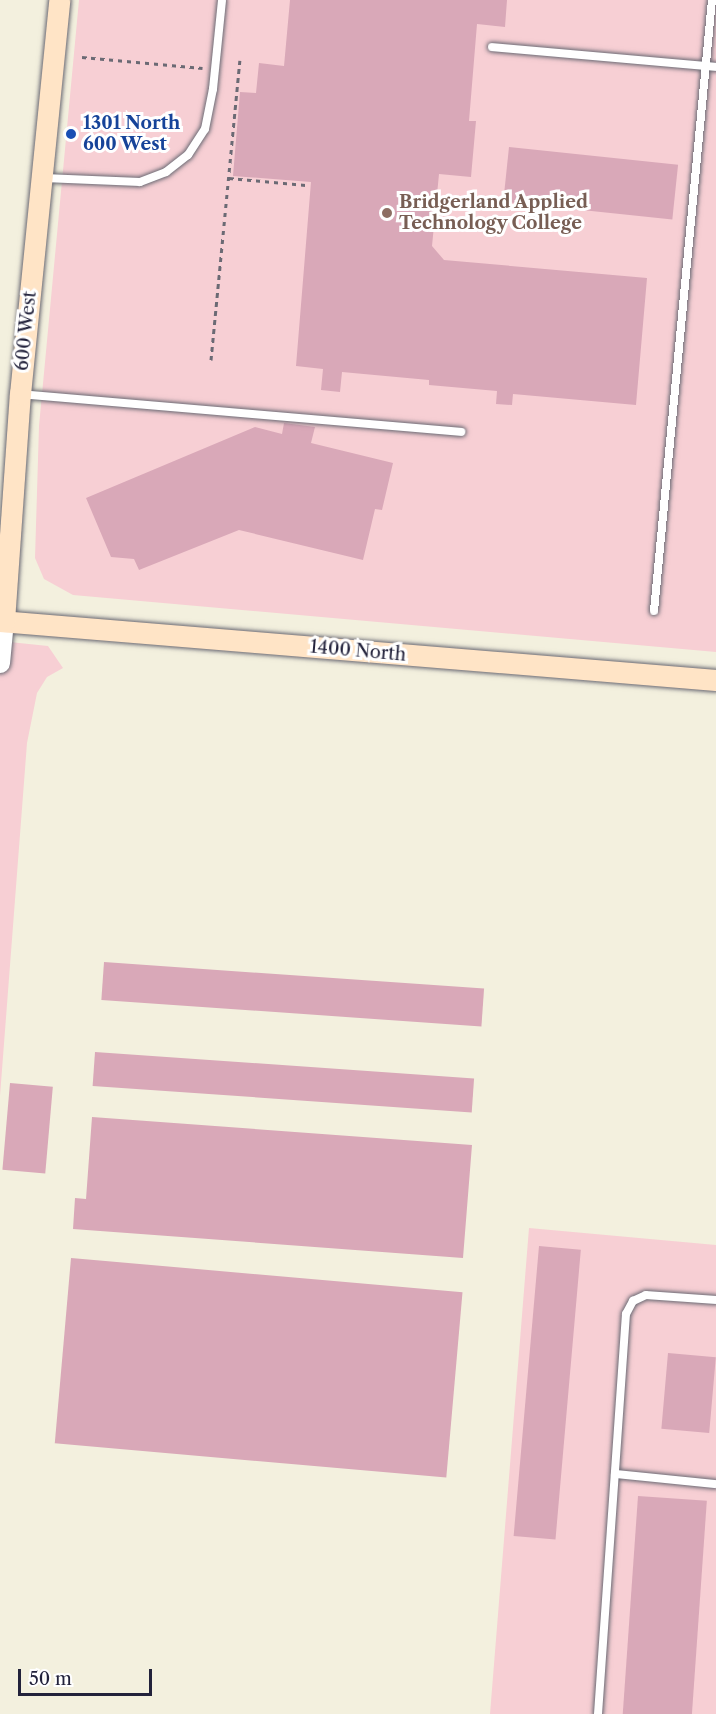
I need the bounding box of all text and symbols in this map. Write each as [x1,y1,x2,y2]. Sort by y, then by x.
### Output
place label: 1301 North 600 West [83,113,180,156]
marker: 1301 North 600 West [64,127,78,141]
place label: Bridgerland Applied Technology College [399,192,589,234]
marker: Bridgerland Applied Technology College [380,206,394,220]
street label: 600 West [11,290,41,372]
street label: 1400 North [309,636,407,666]
scale bar [21,1657,154,1695]
text: 50 m [29,1668,72,1690]

